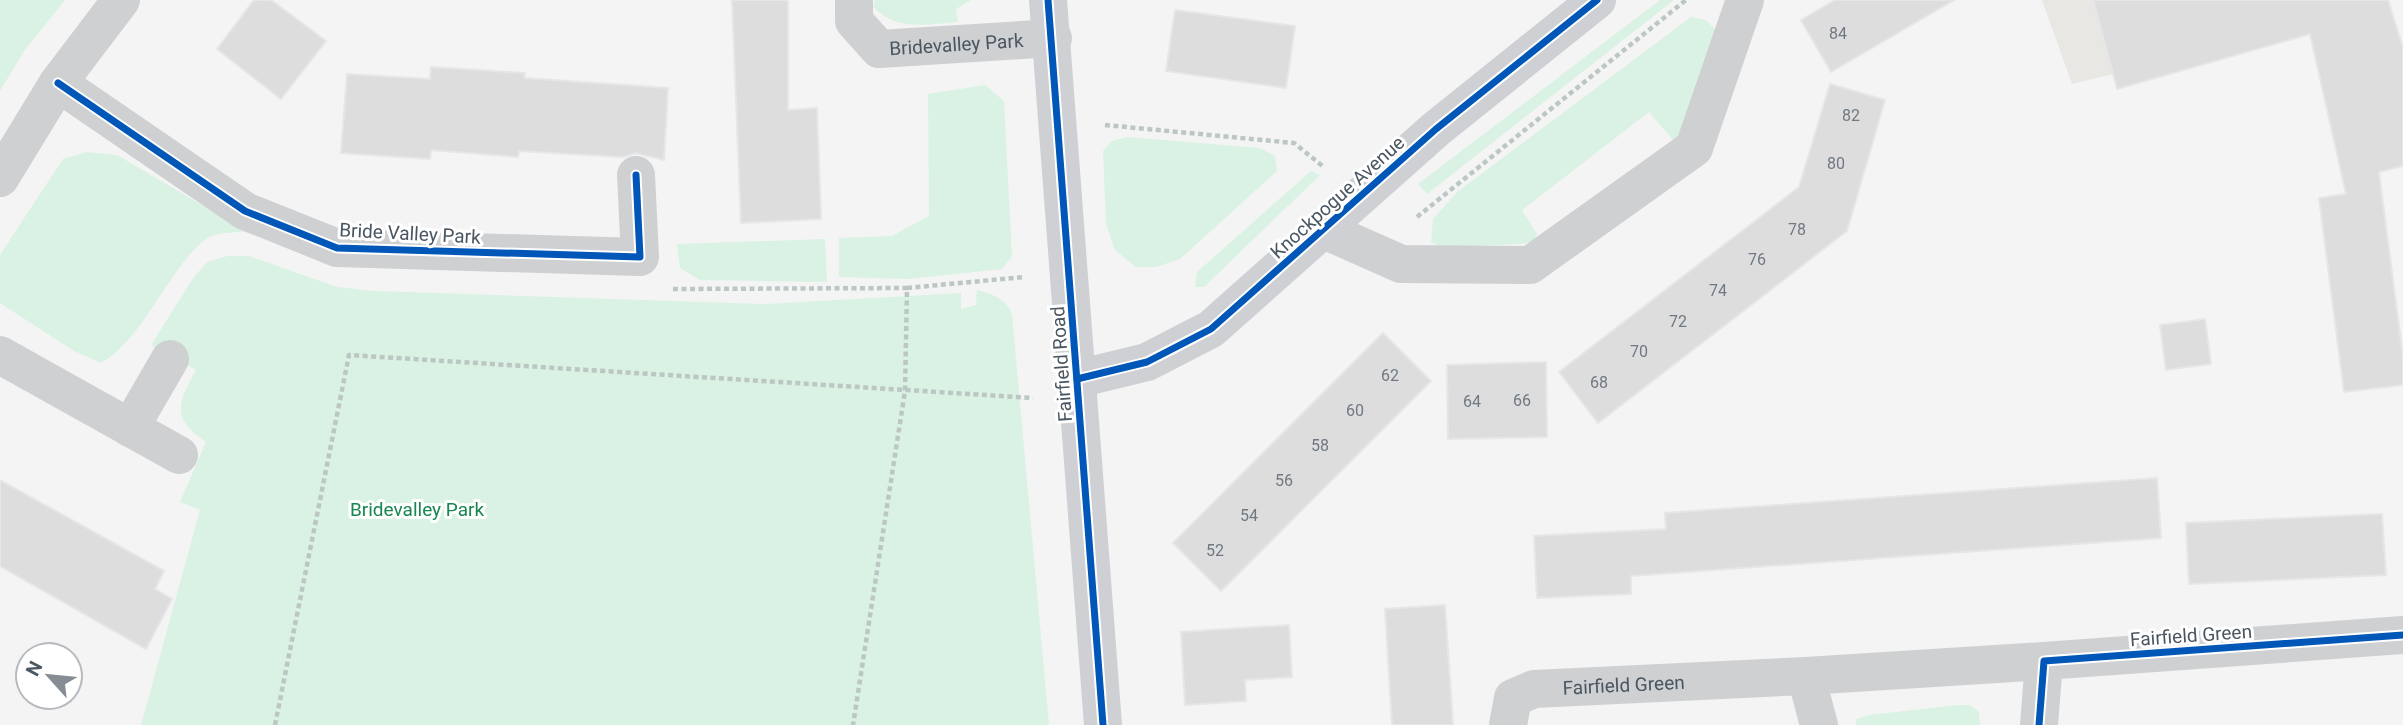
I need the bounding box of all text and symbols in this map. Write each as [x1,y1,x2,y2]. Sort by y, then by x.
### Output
house number: 84 [1829,24,1847,43]
street label: Bridevalley Park [889,29,1024,60]
house number: 82 [1842,106,1860,125]
street label: Knockpogue Avenue [1266,131,1409,264]
house number: 80 [1827,154,1845,173]
street label: Bride Valley Park [339,218,482,249]
house number: 78 [1788,220,1806,239]
house number: 76 [1748,250,1766,269]
house number: 74 [1709,281,1727,300]
street label: Fairfield Road [1046,305,1077,423]
house number: 72 [1669,312,1687,331]
house number: 70 [1630,342,1648,361]
house number: 62 [1381,366,1399,385]
house number: 68 [1590,373,1608,392]
house number: 66 [1513,391,1531,410]
house number: 64 [1463,392,1481,411]
house number: 60 [1346,401,1364,420]
house number: 58 [1311,436,1329,455]
house number: 56 [1275,471,1293,490]
park label: Bridevalley Park [350,498,484,521]
house number: 54 [1240,506,1258,525]
house number: 52 [1206,541,1224,560]
street label: Fairfield Green [2129,620,2253,651]
north arrow [14,641,84,711]
text: N [21,657,48,680]
street label: Fairfield Green [1562,671,1685,700]

